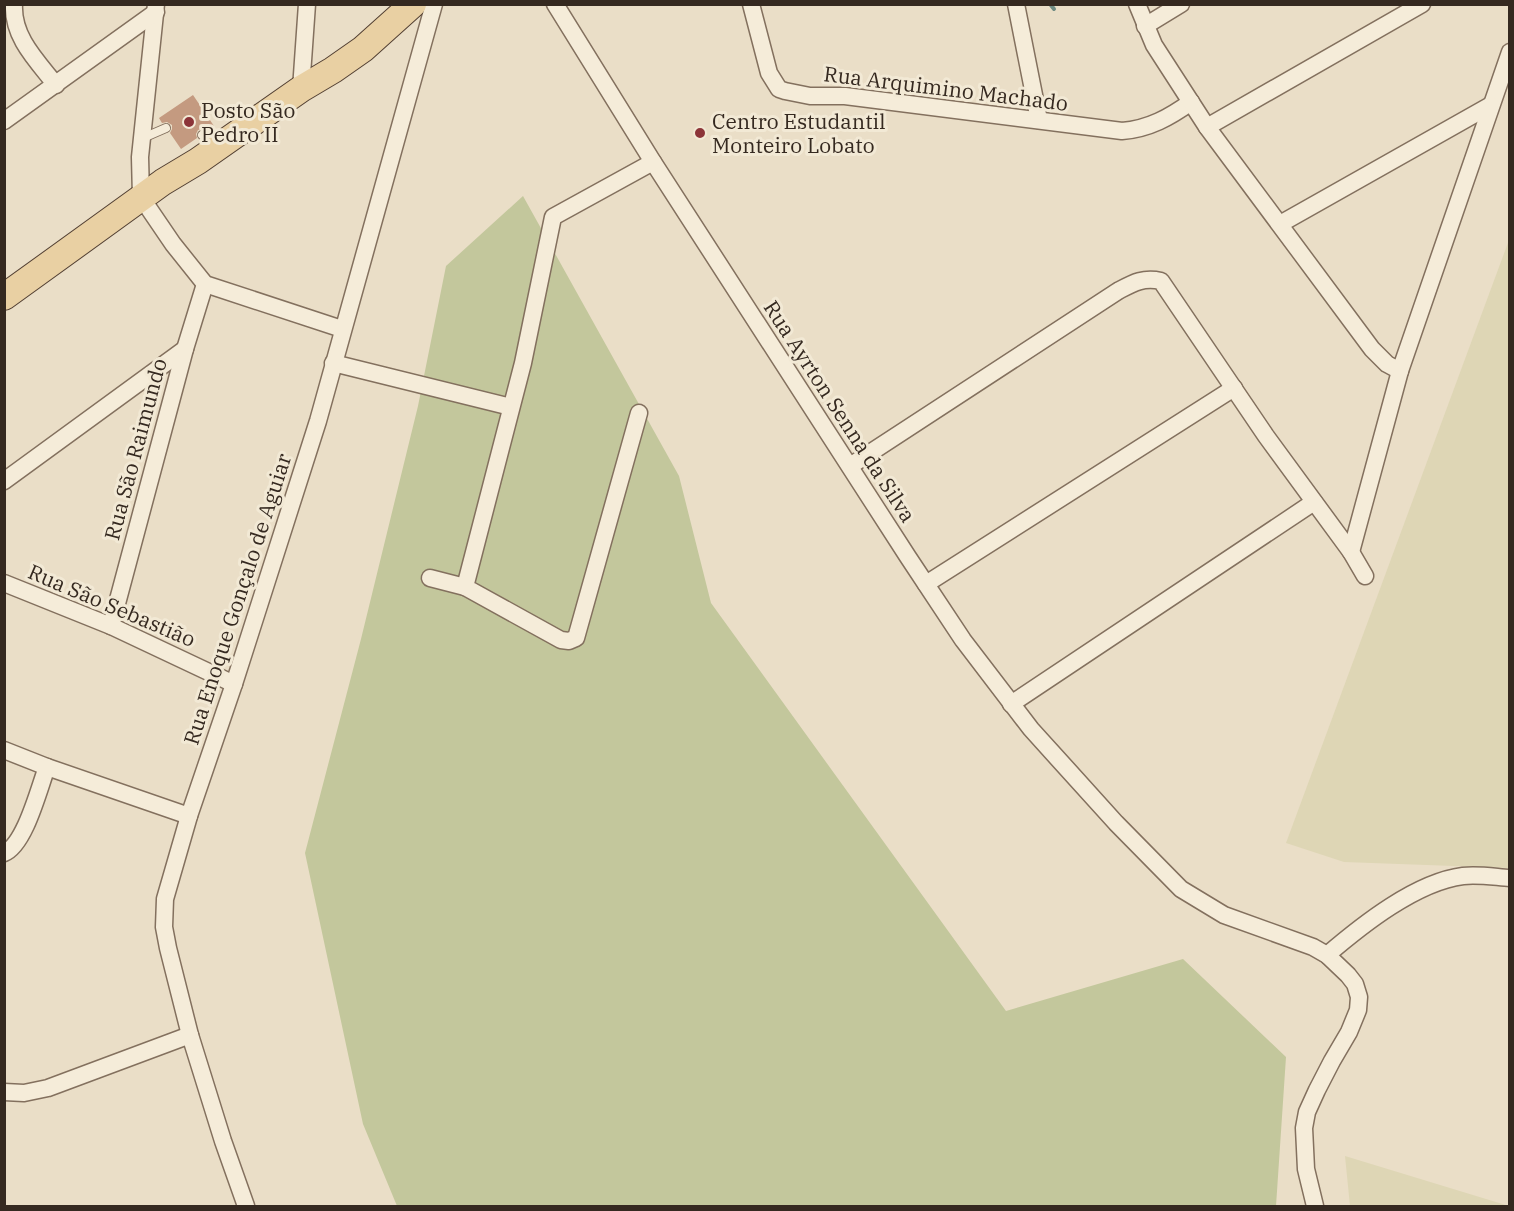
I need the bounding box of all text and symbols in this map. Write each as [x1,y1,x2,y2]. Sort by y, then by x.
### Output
street label: Rua Arquimino Machado [822,59,1070,117]
place label: Posto São Pedro II [201,96,295,148]
place label: Centro Estudantil Monteiro Lobato [712,107,885,159]
marker: Posto São Pedro II [182,115,196,129]
marker: Centro Estudantil Monteiro Lobato [693,126,707,140]
street label: Rua Ayrton Senna da Silva [758,295,922,527]
street label: Rua São Raimundo [97,355,173,543]
street label: Rua Enoque Gonçalo de Aguiar [177,449,298,748]
street label: Rua São Sebastião [24,557,200,653]

